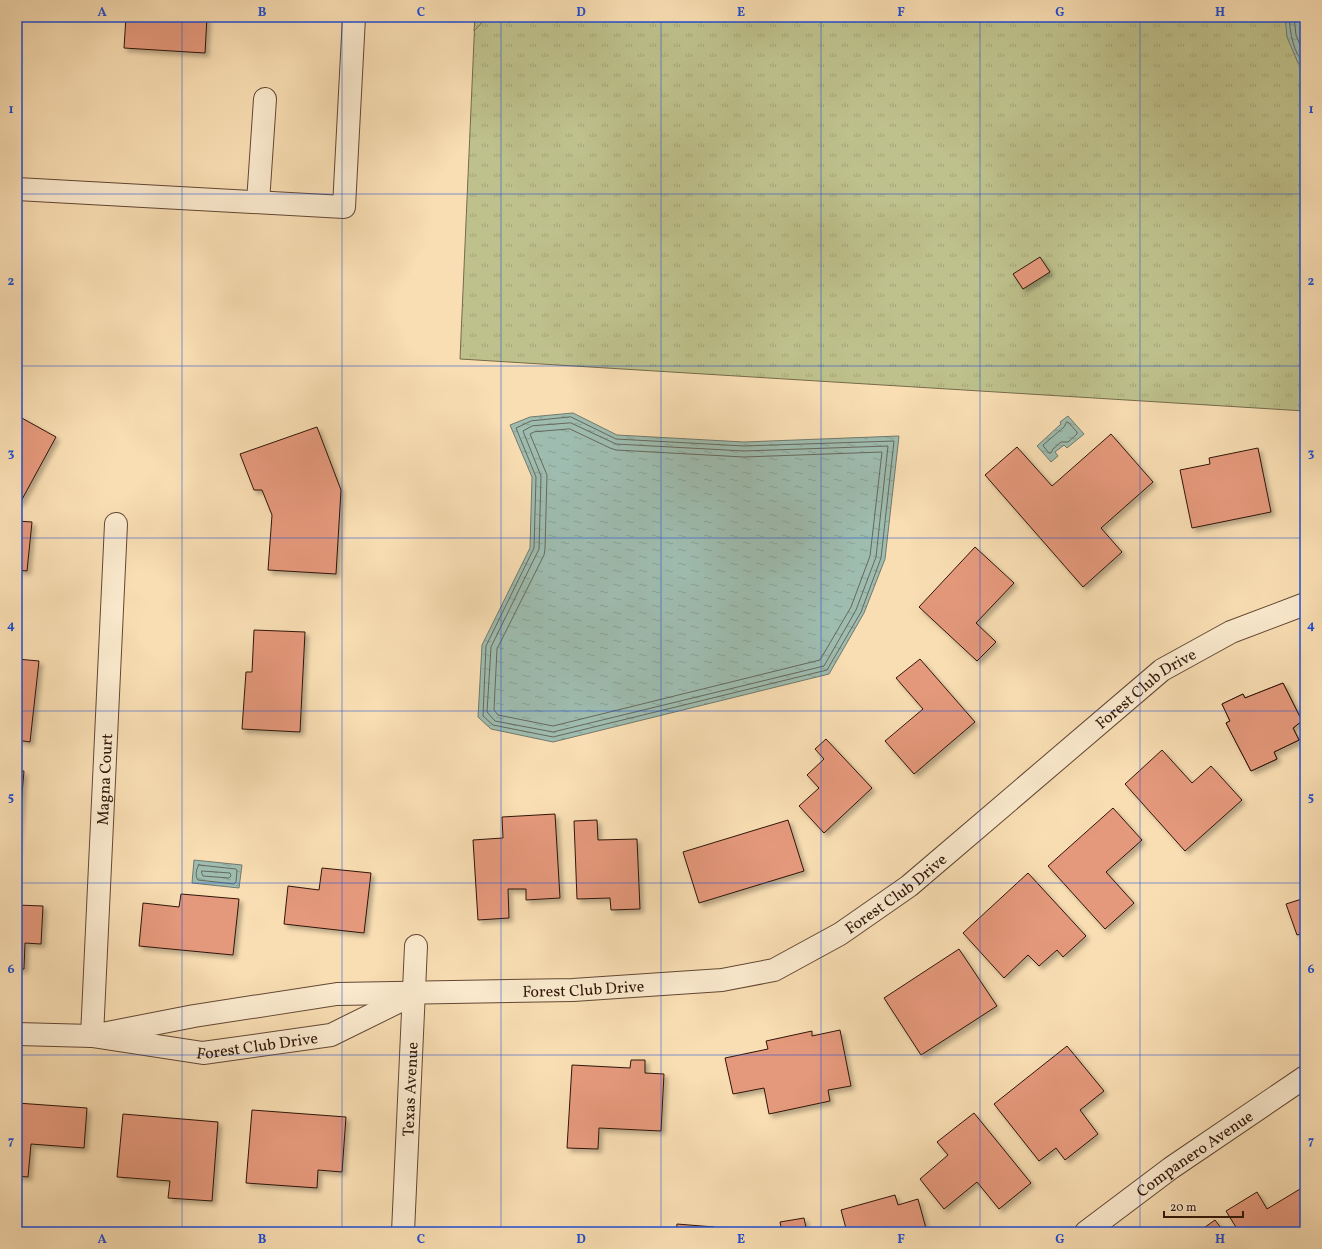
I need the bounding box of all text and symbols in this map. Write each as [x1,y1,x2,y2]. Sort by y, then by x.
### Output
text: A [97,4,107,22]
text: B [258,4,267,22]
text: C [417,4,425,22]
text: D [576,4,586,22]
text: E [737,4,745,22]
text: F [897,4,905,22]
text: G [1055,4,1065,22]
text: H [1215,4,1225,22]
text: 1 [8,101,14,119]
text: 1 [1308,101,1314,119]
text: 2 [8,273,15,291]
text: 2 [1308,273,1315,291]
text: 3 [8,445,15,463]
text: 3 [1308,445,1315,463]
text: 4 [7,617,15,635]
text: 4 [1307,617,1315,635]
street label: Forest Club Drive [1092,644,1201,735]
street label: Magna Court [93,732,119,826]
text: 5 [8,789,14,807]
text: 5 [1308,789,1314,807]
street label: Forest Club Drive [841,849,952,940]
text: 6 [7,961,15,979]
text: 6 [1307,961,1315,979]
street label: Forest Club Drive [522,976,645,1004]
street label: Forest Club Drive [195,1028,319,1066]
street label: Texas Avenue [398,1041,425,1137]
street label: Companero Avenue [1132,1106,1258,1203]
text: 7 [8,1133,14,1151]
text: 7 [1308,1133,1314,1151]
scale bar [1164,1193,1243,1219]
text: 20 m [1170,1200,1197,1216]
text: A [97,1231,107,1249]
text: B [258,1231,267,1249]
text: C [417,1231,425,1249]
text: D [576,1231,586,1249]
text: E [737,1231,745,1249]
text: F [897,1231,905,1249]
text: G [1055,1231,1065,1249]
text: H [1215,1231,1225,1249]

